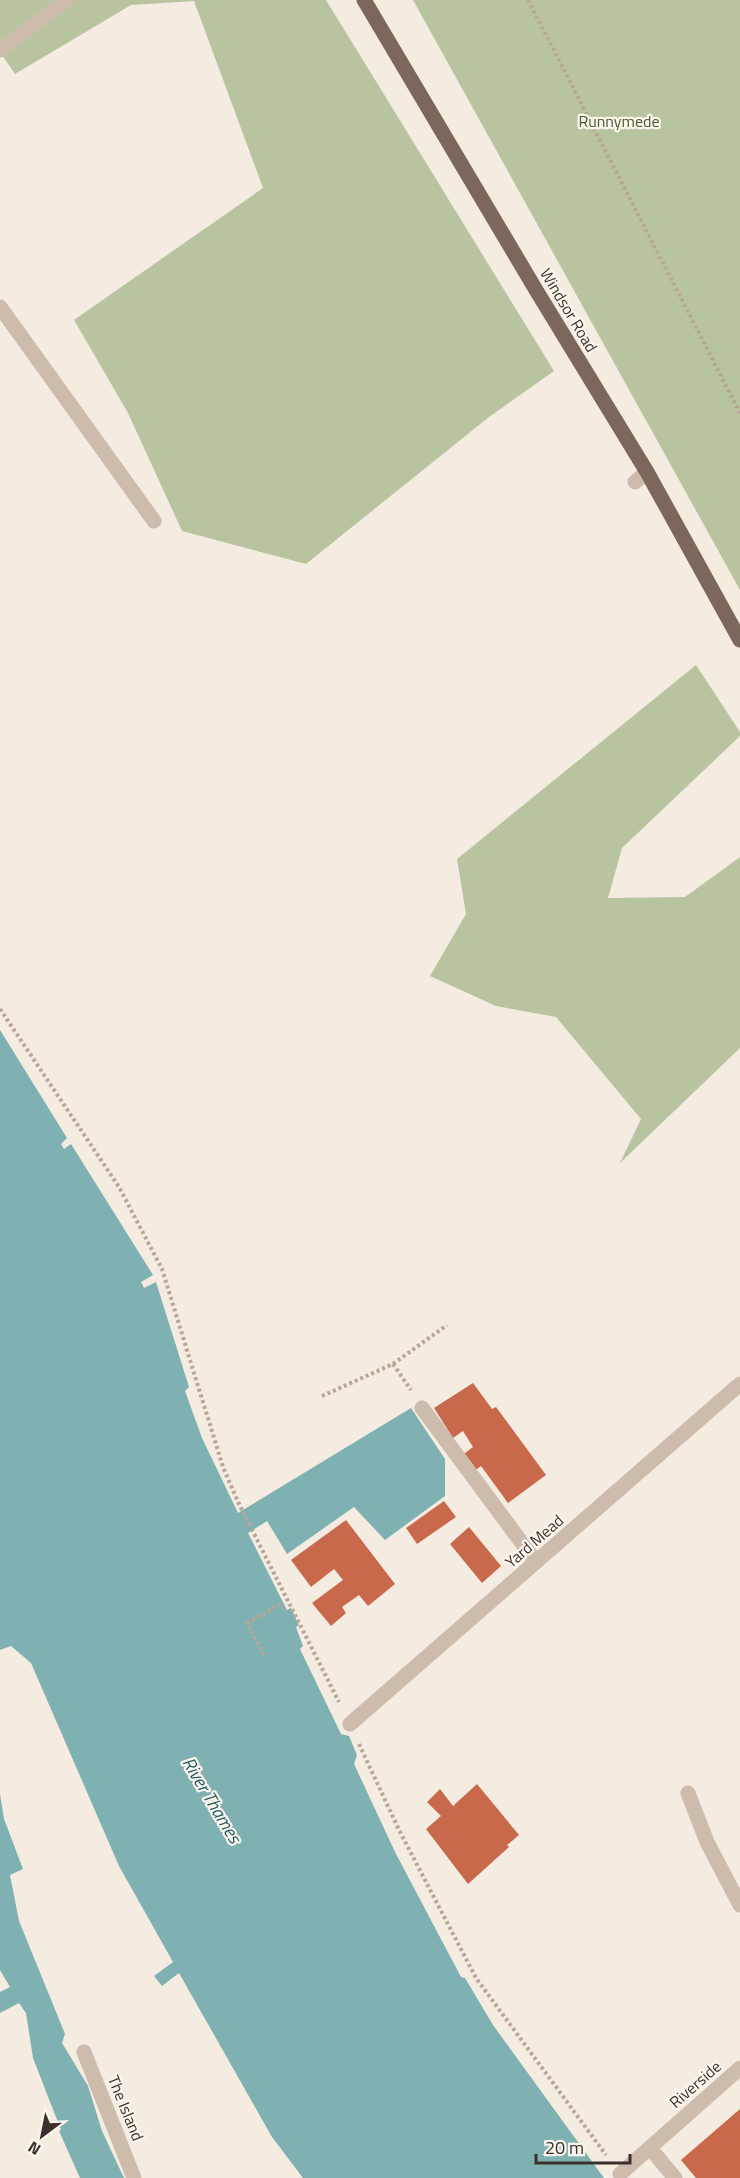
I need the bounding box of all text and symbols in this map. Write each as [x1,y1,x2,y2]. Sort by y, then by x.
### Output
park label: Runnymede [578,109,660,133]
street label: Windsor Road [534,263,604,357]
street label: Yard Mead [499,1509,569,1573]
water label: River Thames [176,1752,249,1849]
street label: Riverside [664,2055,726,2113]
street label: The Island [102,2072,150,2144]
north arrow [12,2106,72,2166]
scale bar [536,2127,630,2165]
text: 20 m [545,2134,584,2161]
text: N [23,2136,45,2162]

